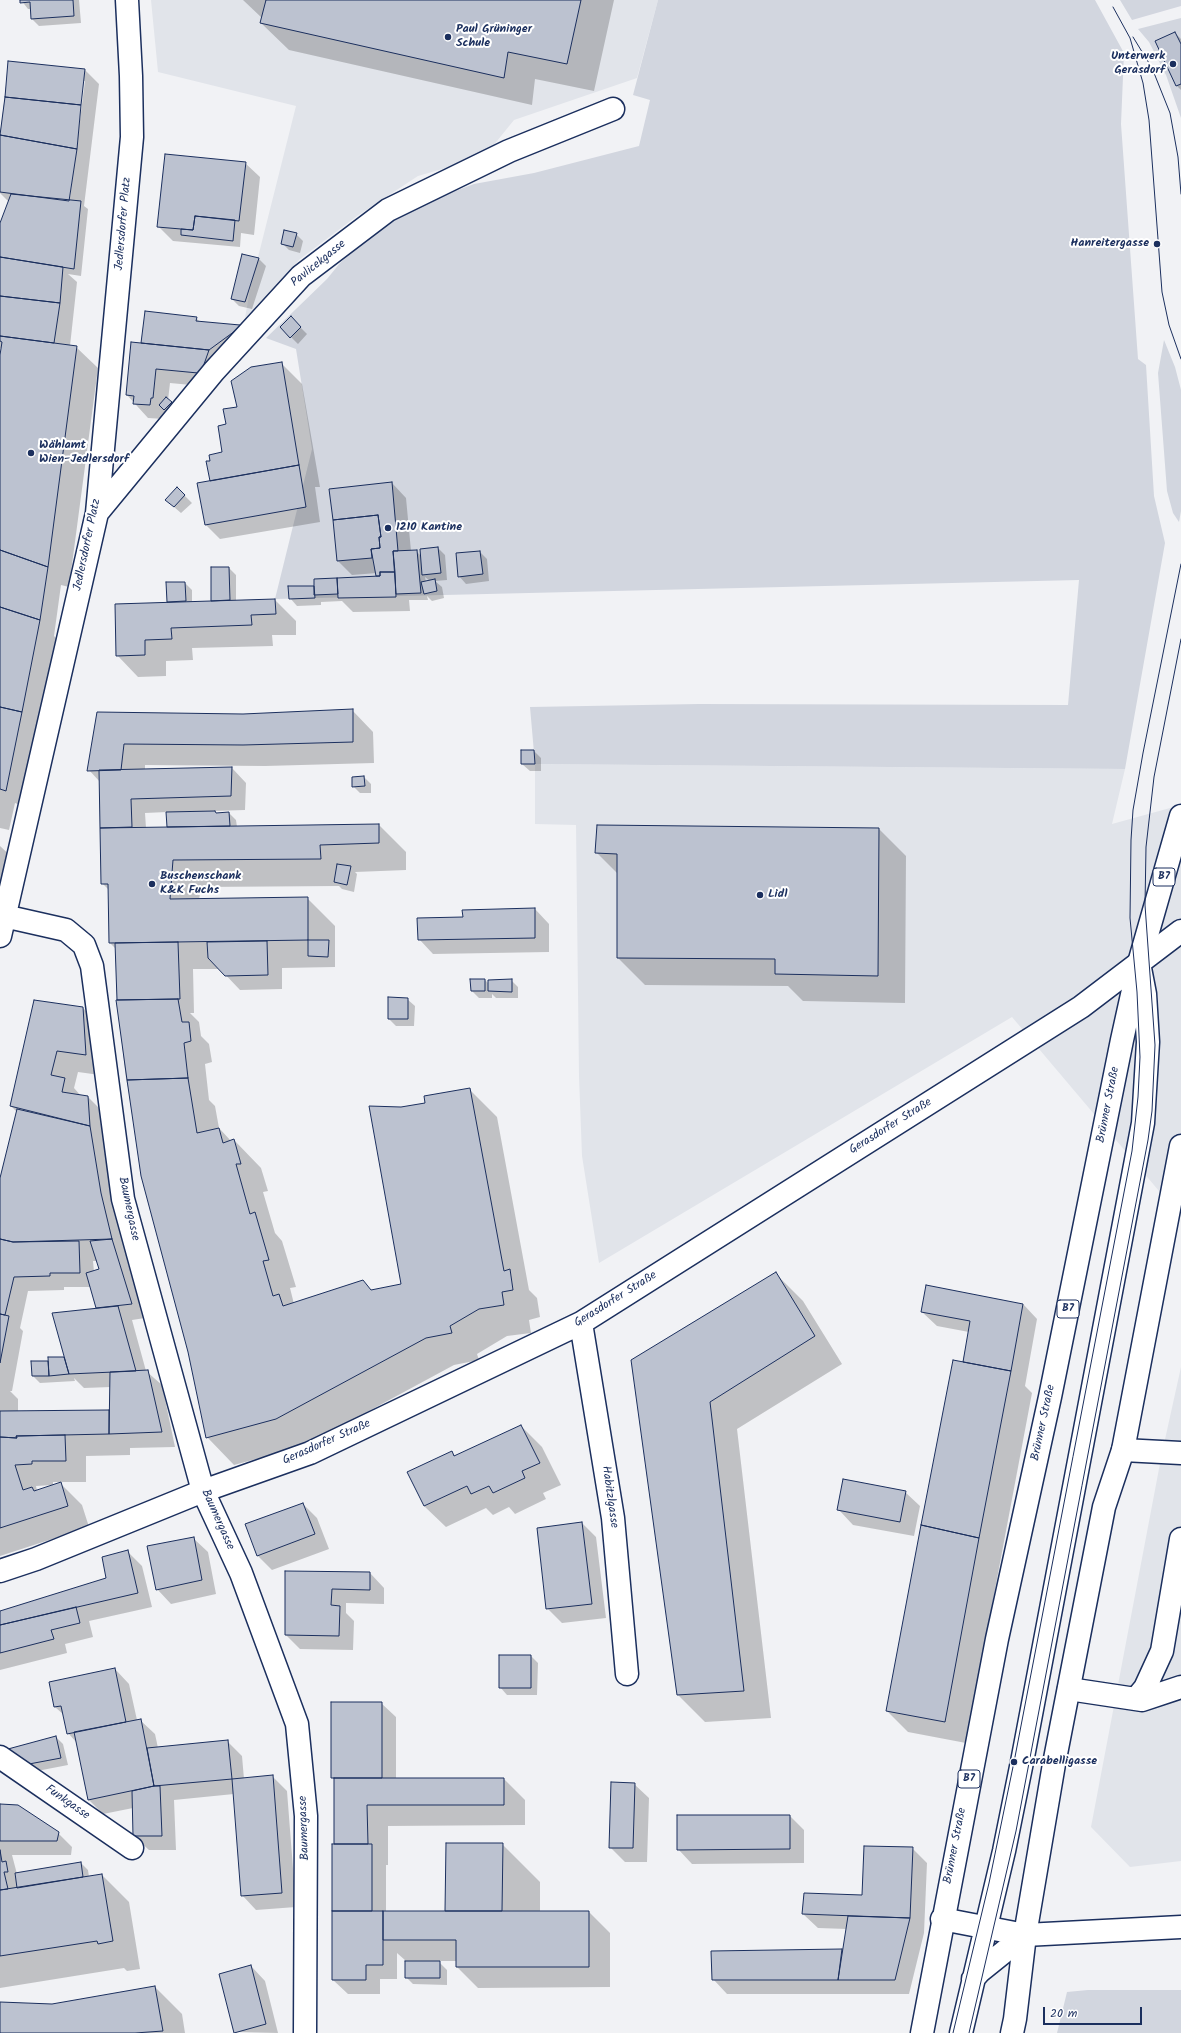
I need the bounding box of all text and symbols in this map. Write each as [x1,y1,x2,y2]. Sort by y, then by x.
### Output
place label: Paul Grüninger Schule [456,23,532,51]
marker: Paul Grüninger Schule [443,32,453,42]
place label: Unterwerk Gerasdorf [1111,50,1165,78]
marker: Unterwerk Gerasdorf [1168,59,1178,69]
street label: Jedlersdorfer Platz [113,177,135,271]
place label: Hanreitergasse [1071,237,1149,251]
street label: Pavlicekgasse [289,238,349,290]
marker: Hanreitergasse [1152,239,1162,249]
place label: Wählamt Wien-Jedlersdorf [39,439,129,467]
marker: Wählamt Wien-Jedlersdorf [26,448,36,458]
street label: Jedlersdorfer Platz [71,498,105,592]
place label: 1210 Kantine [396,521,462,535]
marker: 1210 Kantine [383,523,393,533]
road number: B7 [1153,868,1175,886]
place label: Buschenschank K&K Fuchs [160,870,241,898]
marker: Buschenschank K&K Fuchs [147,879,157,889]
place label: Lidl [768,888,787,902]
marker: Lidl [755,890,765,900]
street label: Brünner Straße [1095,1066,1123,1144]
street label: Gerasdorfer Straße [847,1096,935,1158]
street label: Baumergasse [114,1176,142,1242]
street label: Gerasdorfer Straße [572,1269,660,1331]
road number: B7 [1057,1300,1079,1318]
street label: Brünner Straße [1029,1384,1059,1462]
street label: Gerasdorfer Straße [281,1417,373,1469]
street label: Habitzlgasse [598,1465,620,1529]
street label: Baumergasse [197,1487,237,1553]
place label: Carabelligasse [1022,1755,1097,1769]
marker: Carabelligasse [1009,1757,1019,1767]
road number: B7 [958,1770,980,1788]
street label: Funkgasse [42,1782,92,1824]
street label: Baumergasse [297,1795,313,1861]
street label: Brünner Straße [942,1807,970,1885]
scale bar [1045,1999,1144,2025]
text: 20 m [1050,2004,1077,2023]

